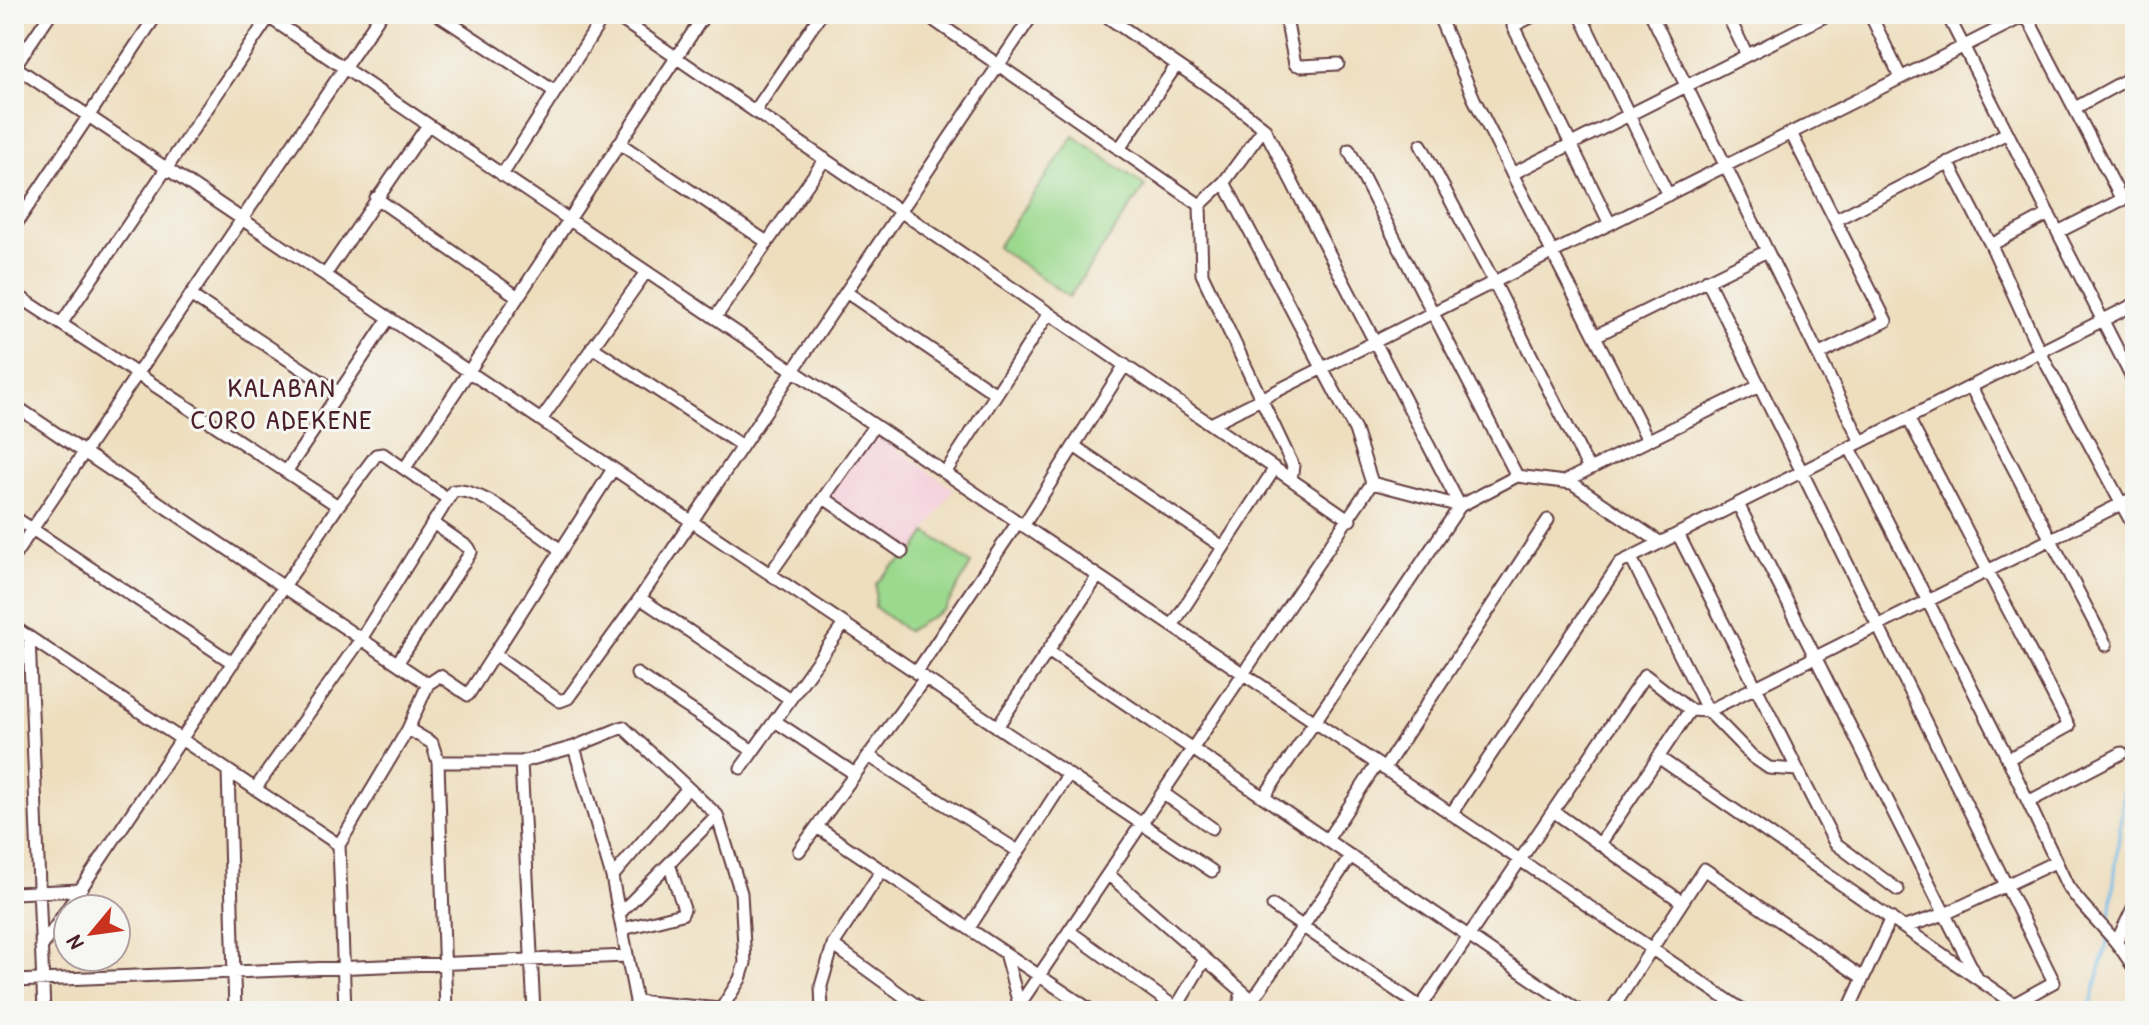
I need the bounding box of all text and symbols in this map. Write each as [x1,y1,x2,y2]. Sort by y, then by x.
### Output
district label: KALABAN CORO ADEKENE [190,368,374,438]
north arrow [52,893,132,973]
text: N [58,930,90,955]

